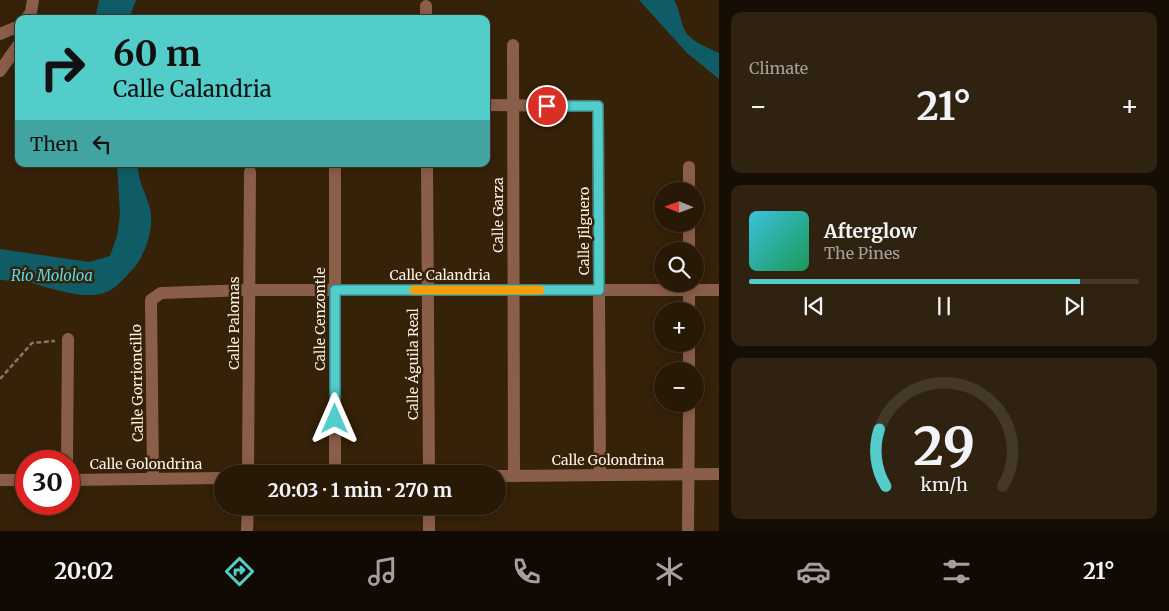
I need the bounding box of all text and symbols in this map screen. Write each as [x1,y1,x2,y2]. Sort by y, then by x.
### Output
text: 60 m [113,32,201,76]
icon: right [30,35,95,100]
text: Climate [749,58,808,78]
text: Calle Calandria [113,75,272,103]
text: 21° [917,83,971,130]
pin [526,85,568,127]
text: − [749,88,768,124]
text: + [1120,88,1139,124]
icon: arrive [533,92,561,120]
icon: left [88,130,116,158]
text: Then [30,132,78,156]
street label: Calle Garza [489,177,507,253]
north arrow [654,182,704,232]
map controls [654,182,704,412]
street label: Calle Jilguero [575,187,593,275]
text: Afterglow [824,219,917,243]
button: search [654,242,704,292]
text: The Pines [824,243,900,263]
water label: Río Mololoa [11,266,93,285]
street label: Calle Calandria [390,266,491,284]
street label: Calle Cenzontle [311,267,329,371]
street label: Calle Palomas [225,276,243,370]
icon: previous [800,292,828,320]
icon: pause [930,292,958,320]
icon: next [1060,292,1088,320]
button: + [654,302,704,352]
street label: Calle Águila Real [404,307,422,420]
street label: Calle Gorrioncillo [127,324,147,442]
button: − [654,362,704,412]
position arrow [308,392,360,444]
text: 29 [913,414,975,479]
speed limit sign: 30 [15,450,80,515]
street label: Calle Golondrina [552,451,665,469]
street label: Calle Golondrina [90,455,203,473]
text: km/h [920,473,968,496]
text: 20:03 · 1 min · 270 m [268,478,452,502]
icon: directions [222,554,257,589]
icon: music [365,554,400,589]
icon: phone [509,554,544,589]
icon: climate [652,554,687,589]
icon: car [796,554,831,589]
icon: filters [939,554,974,589]
text: 20:02 [54,557,113,585]
text: 21° [1083,557,1115,585]

